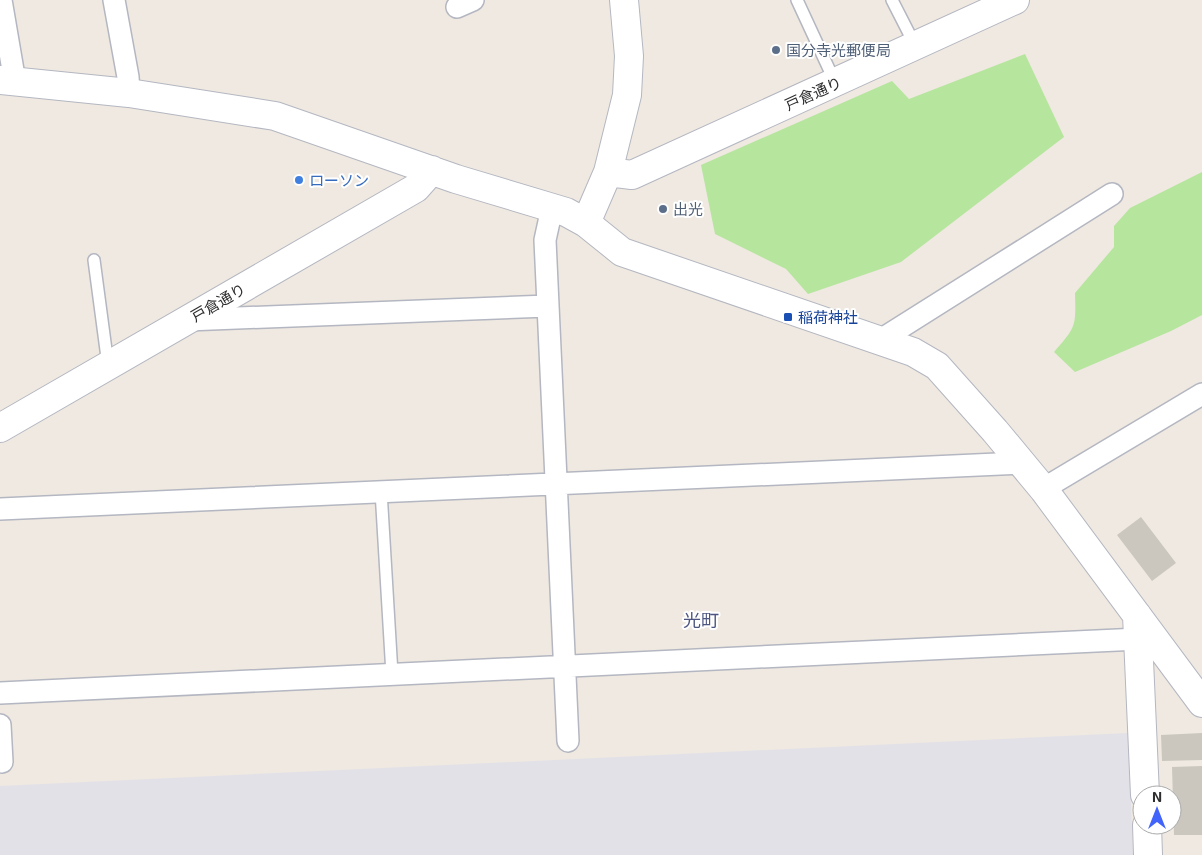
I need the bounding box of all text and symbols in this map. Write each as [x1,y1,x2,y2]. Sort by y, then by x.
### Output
place label: 国分寺光郵便局 [786,41,891,59]
marker: 国分寺光郵便局 [770,44,782,56]
street label: 戸倉通り [782,73,844,113]
place label: ローソン [309,171,369,189]
marker: ローソン [293,174,305,186]
place label: 出光 [673,200,703,218]
marker: 出光 [657,203,669,215]
street label: 戸倉通り [188,279,248,325]
place label: 稲荷神社 [798,308,858,326]
marker: 稲荷神社 [782,311,794,323]
district label: 光町 [683,609,719,631]
north arrow [1132,785,1182,835]
text: N [1152,788,1162,805]

